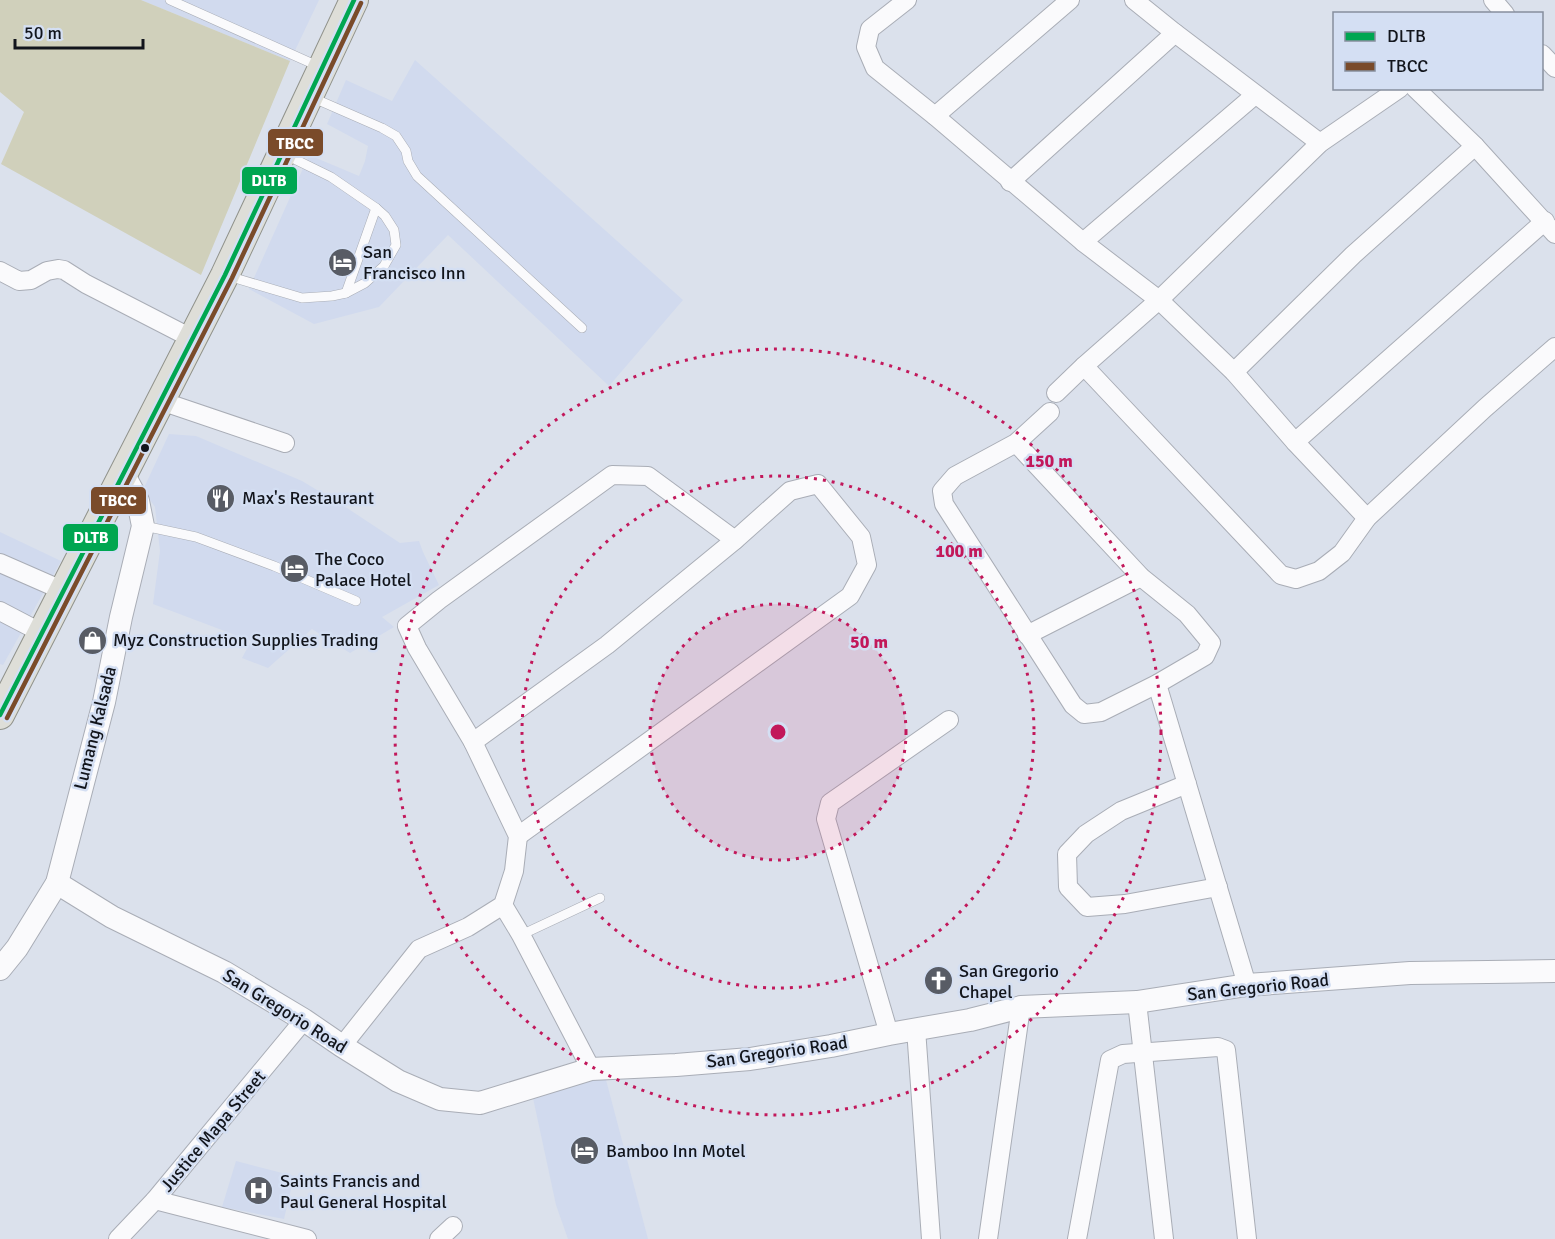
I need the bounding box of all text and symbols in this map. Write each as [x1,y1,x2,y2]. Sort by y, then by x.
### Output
scale bar [15,12,142,50]
legend [1333,12,1543,90]
text: 50 m [24,22,62,44]
text: DLTB [1387,25,1426,47]
text: TBCC [1387,55,1428,77]
line badge: TBCC [267,128,324,157]
text: TBCC [276,134,314,154]
line badge: DLTB [241,166,298,195]
text: DLTB [251,171,287,191]
place label: San Francisco Inn [363,241,465,284]
hotel icon: San Francisco Inn [326,246,358,278]
unlabelled marker [139,442,151,454]
text: 150 m [1025,450,1073,472]
restaurant icon: Max's Restaurant [205,482,237,514]
line badge: TBCC [90,486,147,515]
place label: Max's Restaurant [242,487,374,509]
text: TBCC [99,491,137,511]
line badge: DLTB [62,523,119,552]
text: DLTB [73,528,109,548]
text: 100 m [935,540,983,562]
place label: The Coco Palace Hotel [315,548,411,591]
hotel icon: The Coco Palace Hotel [278,553,310,585]
shop icon: Myz Construction Supplies Trading [76,624,108,656]
place label: Myz Construction Supplies Trading [113,629,378,651]
text: 50 m [850,631,888,653]
street label: Lumang Kalsada [69,664,121,792]
centre of rings [768,722,788,742]
place label: San Gregorio Chapel [959,960,1059,1003]
street label: San Gregorio Road [219,964,351,1058]
church icon: San Gregorio Chapel [922,965,954,997]
street label: San Gregorio Road [1186,969,1330,1005]
street label: San Gregorio Road [705,1031,849,1073]
street label: Justice Mapa Street [156,1066,270,1196]
hotel icon: Bamboo Inn Motel [569,1135,601,1167]
place label: Bamboo Inn Motel [606,1140,746,1162]
place label: Saints Francis and Paul General Hospital [280,1170,447,1213]
hospital icon: Saints Francis and Paul General Hospital [243,1175,275,1207]

